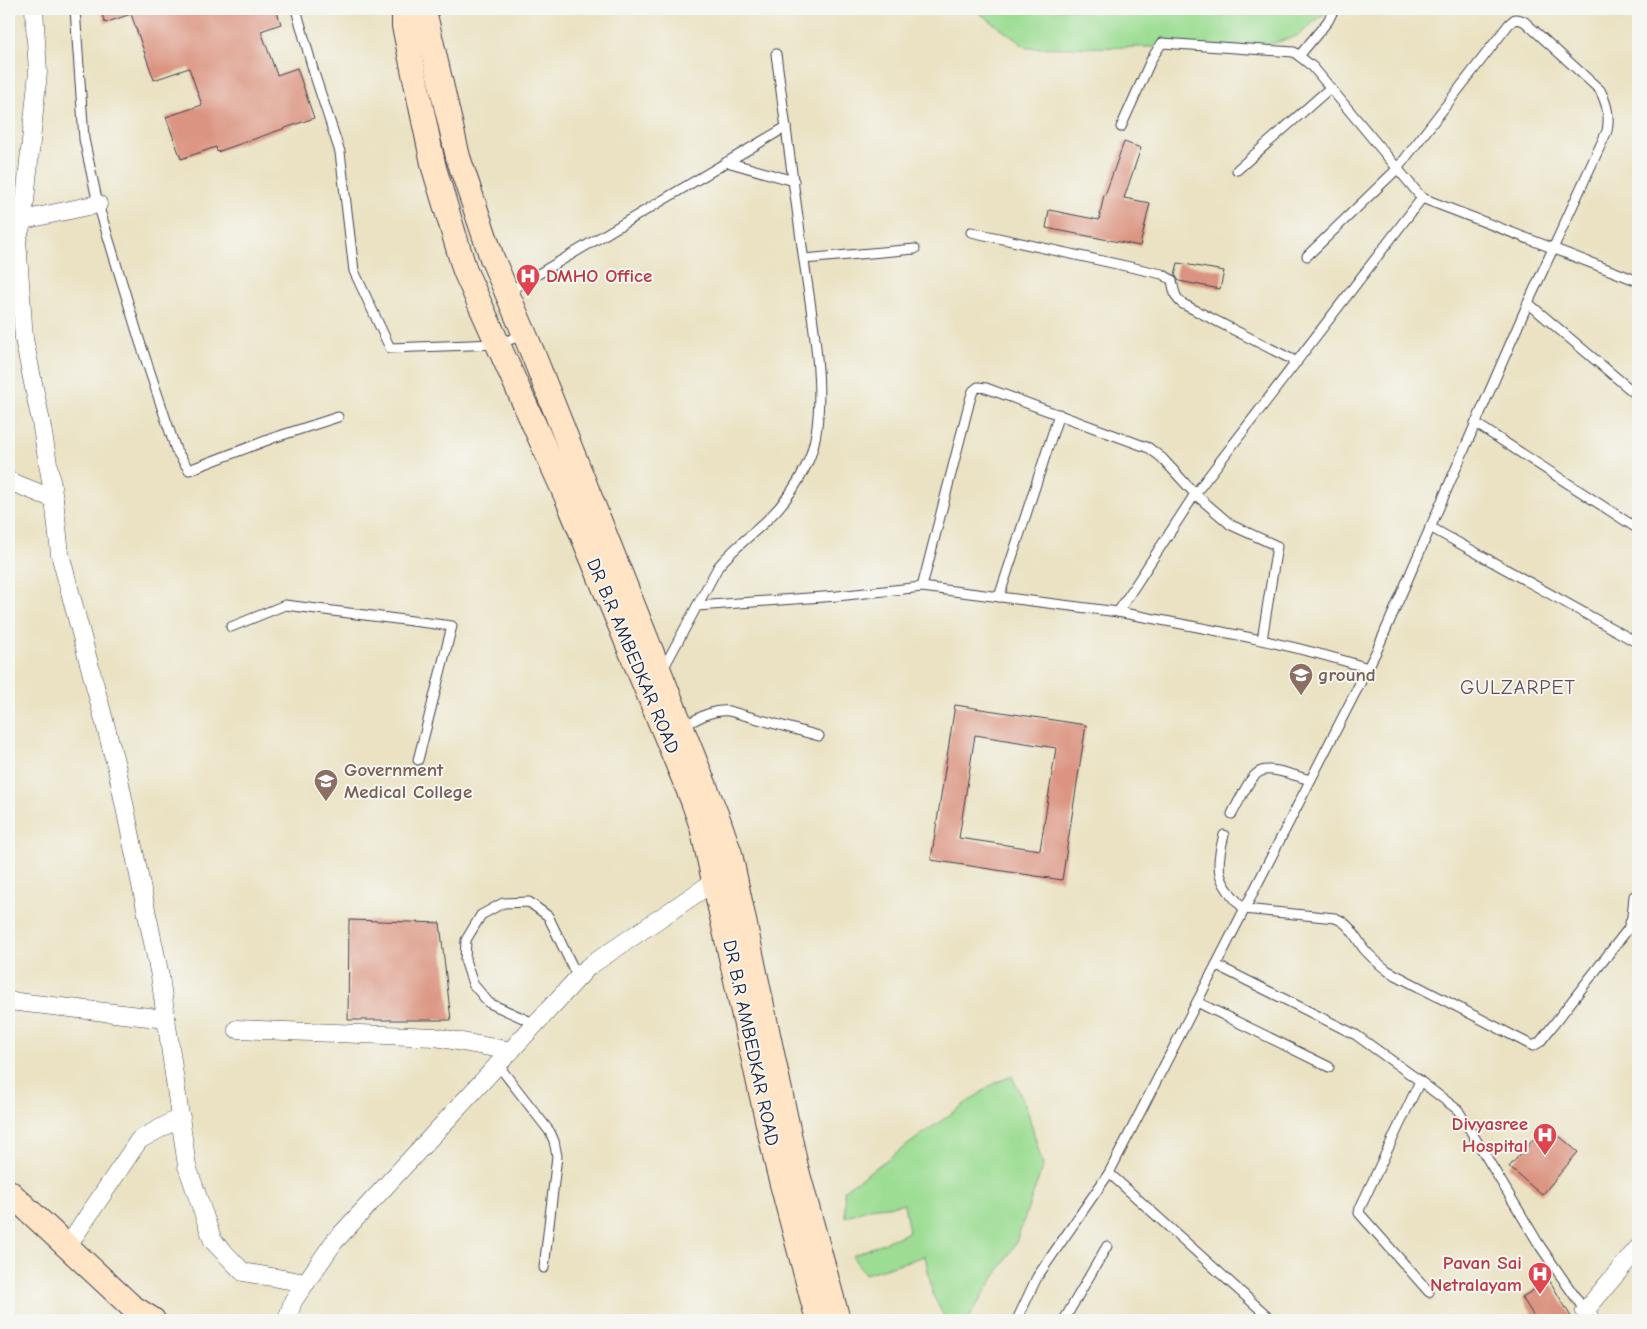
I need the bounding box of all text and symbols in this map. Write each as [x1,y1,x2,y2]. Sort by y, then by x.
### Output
hospital icon: DMHO Office [515,263,541,297]
place label: DMHO Office [546,265,652,287]
street label: DR B.R AMBEDKAR ROAD [582,555,684,757]
school or university icon: ground [1288,662,1314,696]
place label: ground [1318,664,1376,686]
district label: GULZARPET [1460,676,1576,699]
place label: Government Medical College [344,759,472,803]
school or university icon: Government Medical College [313,768,339,802]
street label: DR B.R AMBEDKAR ROAD [718,938,784,1148]
place label: Divyasree Hospital [1452,1113,1528,1157]
hospital icon: Divyasree Hospital [1532,1122,1558,1156]
place label: Pavan Sai Netralayam [1430,1252,1522,1296]
hospital icon: Pavan Sai Netralayam [1527,1261,1553,1295]

